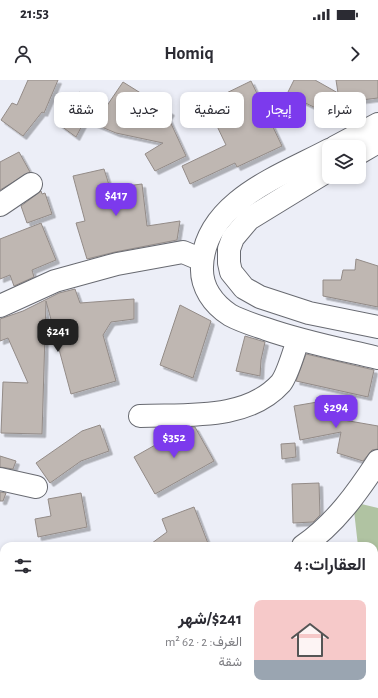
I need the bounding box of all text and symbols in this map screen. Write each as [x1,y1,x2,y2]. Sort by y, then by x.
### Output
text: 21:53 [20,6,49,21]
icon: person [12,43,34,65]
icon: forward [344,43,366,65]
text: Homiq [164,45,214,63]
chip: شقة [54,92,108,128]
chip: جديد [116,92,172,128]
chip: تصفية [180,92,244,128]
chip: إيجار [252,92,306,128]
chip: شراء [314,92,366,128]
map controls [322,140,366,184]
button: layers [322,140,366,184]
pin: $417 [92,183,140,217]
text: $417 [105,189,127,202]
pin: $241 [34,319,82,353]
text: $241 [46,325,70,338]
pin: $294 [312,395,360,429]
text: $294 [324,401,348,414]
pin: $352 [150,425,198,459]
text: $352 [162,431,186,444]
icon: filters [12,555,34,577]
text: العقارات: 4 [294,556,366,573]
text: $241/شهر [178,610,242,627]
icon: home [286,616,334,664]
text: الغرف: 2 · 62 m² [165,636,242,649]
text: شقة [219,656,242,669]

